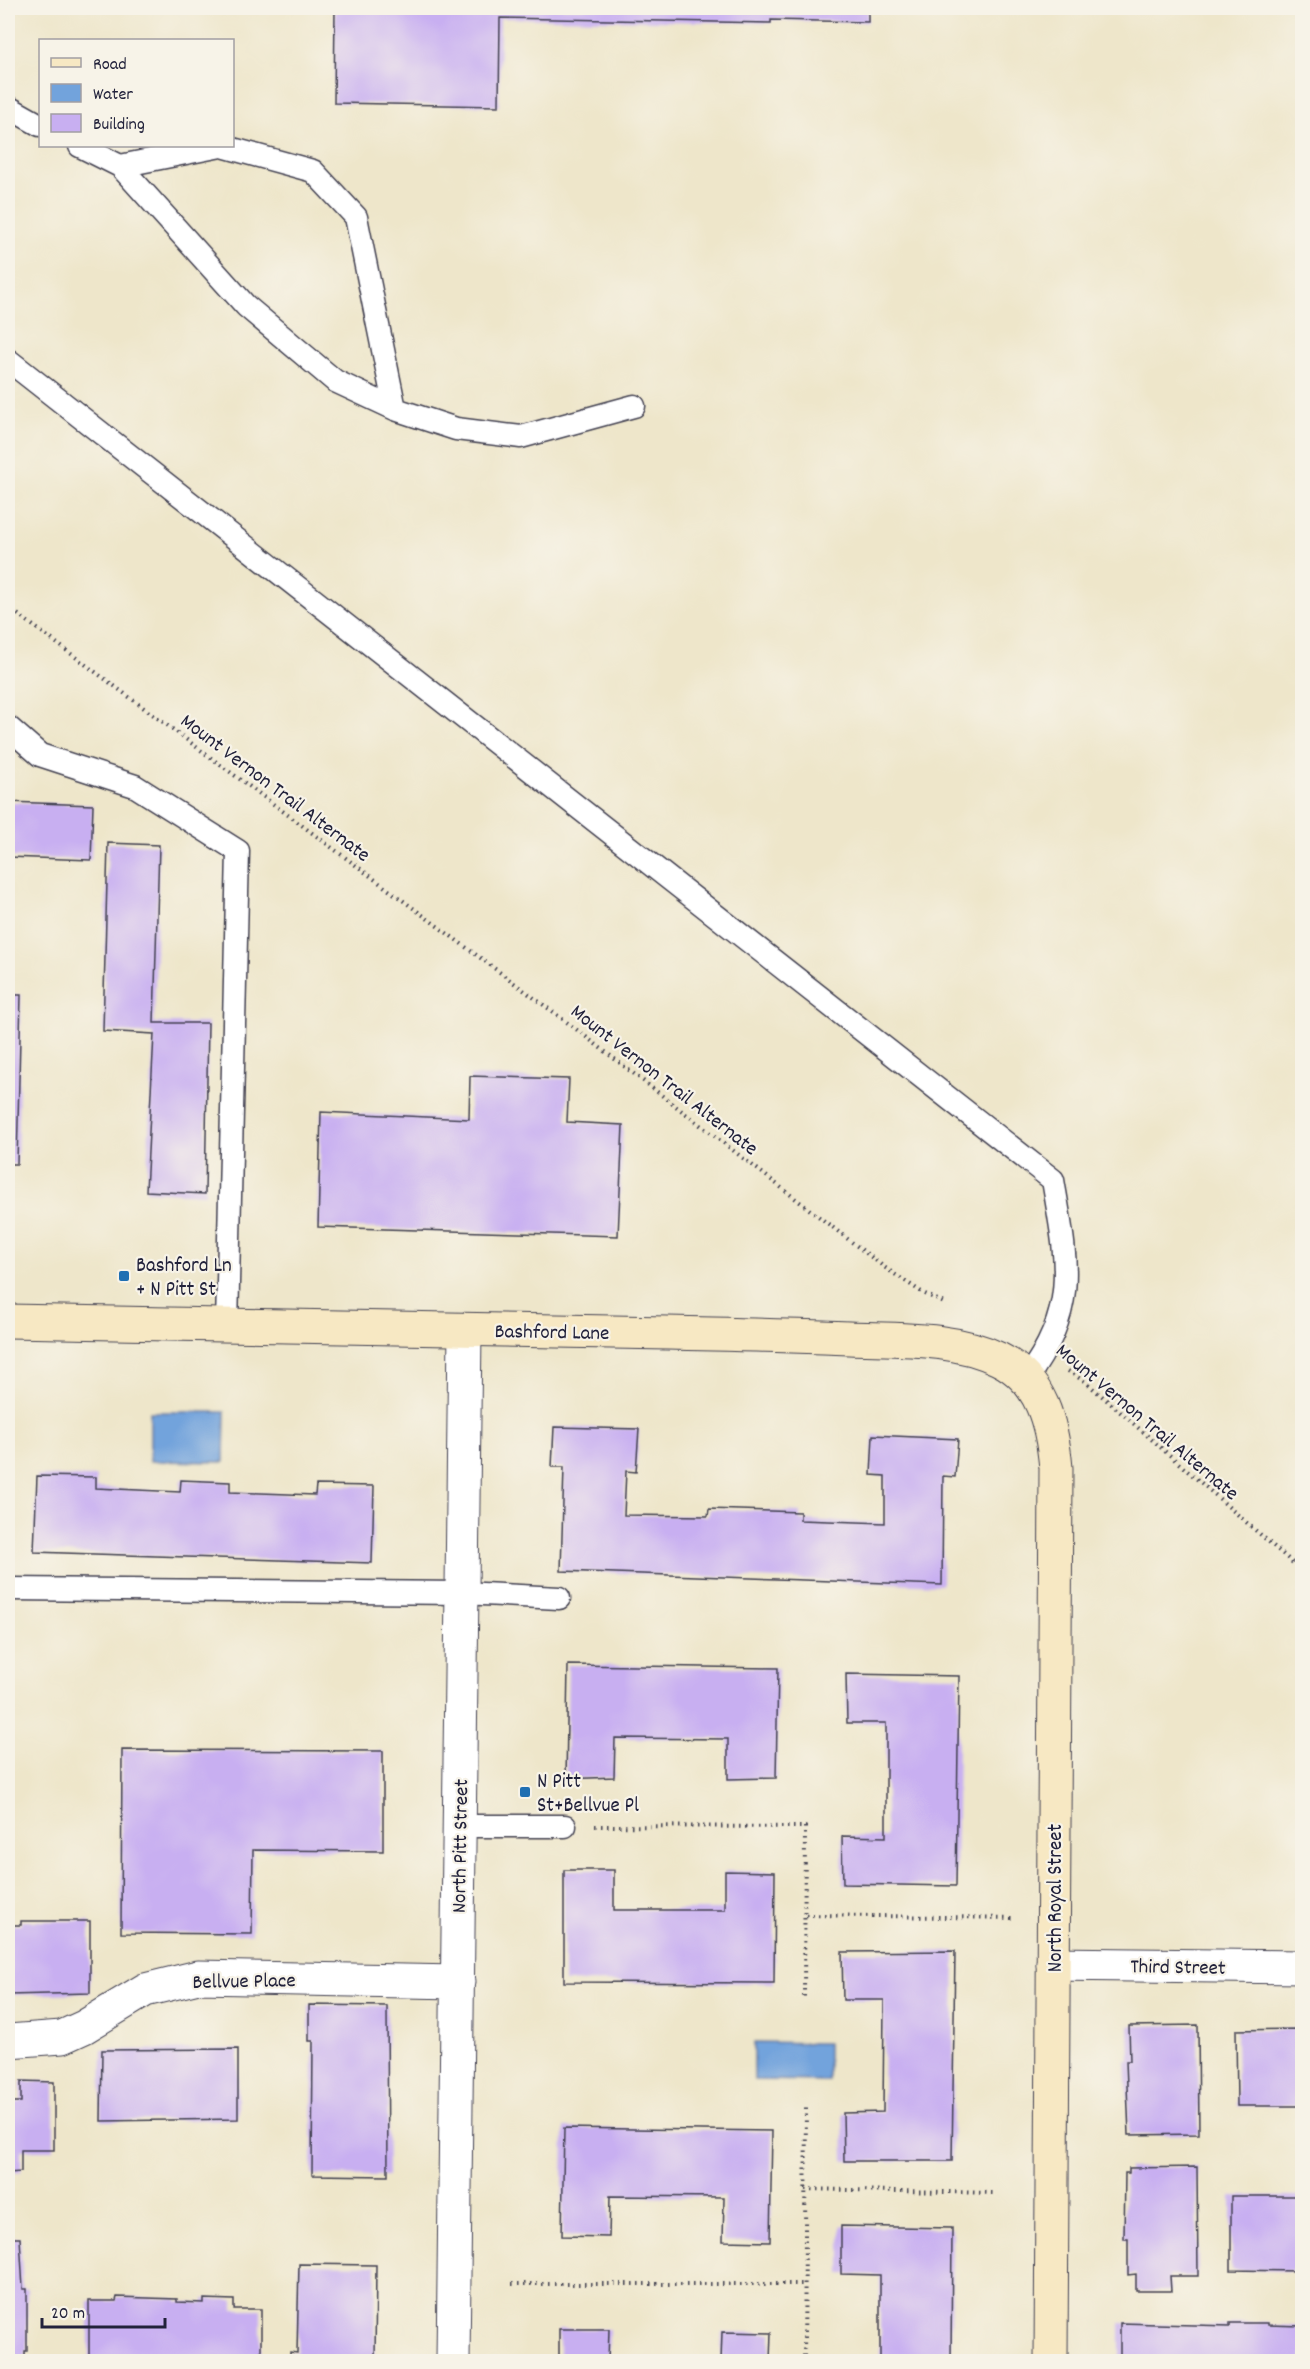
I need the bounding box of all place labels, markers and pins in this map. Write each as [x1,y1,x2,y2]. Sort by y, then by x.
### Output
place label: Bashford Ln + N Pitt St [136,1252,232,1306]
marker: Bashford Ln + N Pitt St [117,1269,131,1283]
place label: N Pitt St+Bellvue Pl [537,1768,639,1822]
marker: N Pitt St+Bellvue Pl [518,1785,532,1799]

